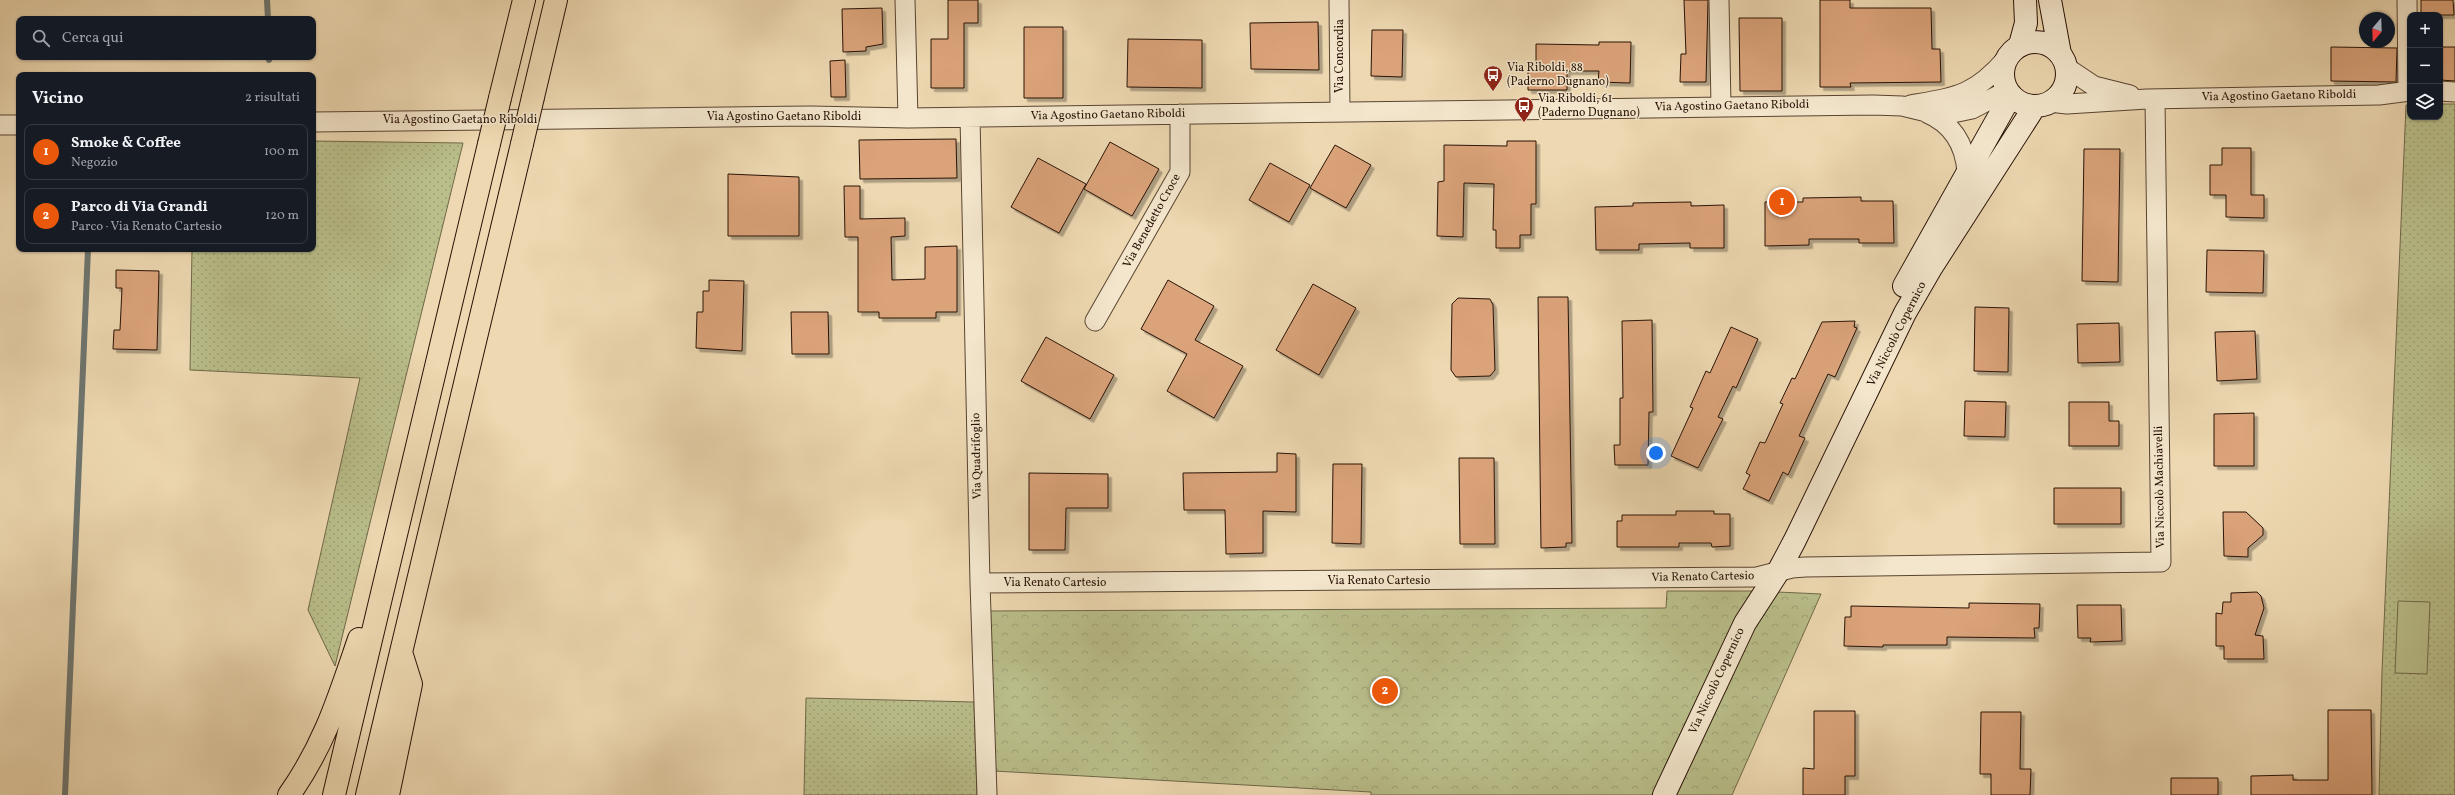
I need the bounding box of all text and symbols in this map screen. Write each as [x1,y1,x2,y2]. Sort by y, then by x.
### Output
north arrow [2359,12,2395,48]
map controls [2407,12,2443,120]
button: + [2407,12,2443,48]
search box [16,16,316,60]
street label: Via Concordia [1332,19,1348,93]
icon: search [30,27,52,49]
text: Cerca qui [62,28,124,49]
button: − [2407,48,2443,84]
place label: Via Riboldi, 88 (Paderno Dugnano) [1507,60,1609,90]
bus stop icon: Via Riboldi, 88 (Paderno Dugnano) [1482,64,1504,92]
button: layers [2407,84,2443,120]
text: Vicino [32,87,83,110]
street label: Via Agostino Gaetano Riboldi [2202,87,2357,105]
text: 2 risultati [245,89,300,107]
place label: Via Riboldi, 61 (Paderno Dugnano) [1538,91,1640,121]
bus stop icon: Via Riboldi, 61 (Paderno Dugnano) [1513,95,1535,123]
street label: Via Agostino Gaetano Riboldi [1655,97,1810,115]
street label: Via Agostino Gaetano Riboldi [1031,106,1186,124]
street label: Via Agostino Gaetano Riboldi [707,109,862,125]
street label: Via Agostino Gaetano Riboldi [383,112,538,128]
text: Smoke & Coffee [71,133,181,154]
text: 1 [43,143,49,161]
text: 100 m [264,143,299,161]
text: Negozio [71,154,118,172]
street label: Via Benedetto Croce [1119,171,1185,271]
pin: 1 [1769,187,1795,217]
text: Parco di Via Grandi [71,197,208,218]
text: 2 [43,207,49,225]
text: 120 m [265,207,299,225]
text: Parco · Via Renato Cartesio [71,218,222,236]
street label: Via Niccolò Copernico [1864,279,1930,389]
street label: Via Quadrifoglio [968,412,986,500]
street label: Via Niccolò Machiavelli [2151,425,2169,549]
your location [1646,443,1666,463]
street label: Via Renato Cartesio [1651,568,1755,586]
street label: Via Renato Cartesio [1328,573,1430,589]
street label: Via Renato Cartesio [1004,575,1106,591]
street label: Via Niccolò Copernico [1685,625,1749,737]
pin: 2 [1372,676,1398,706]

